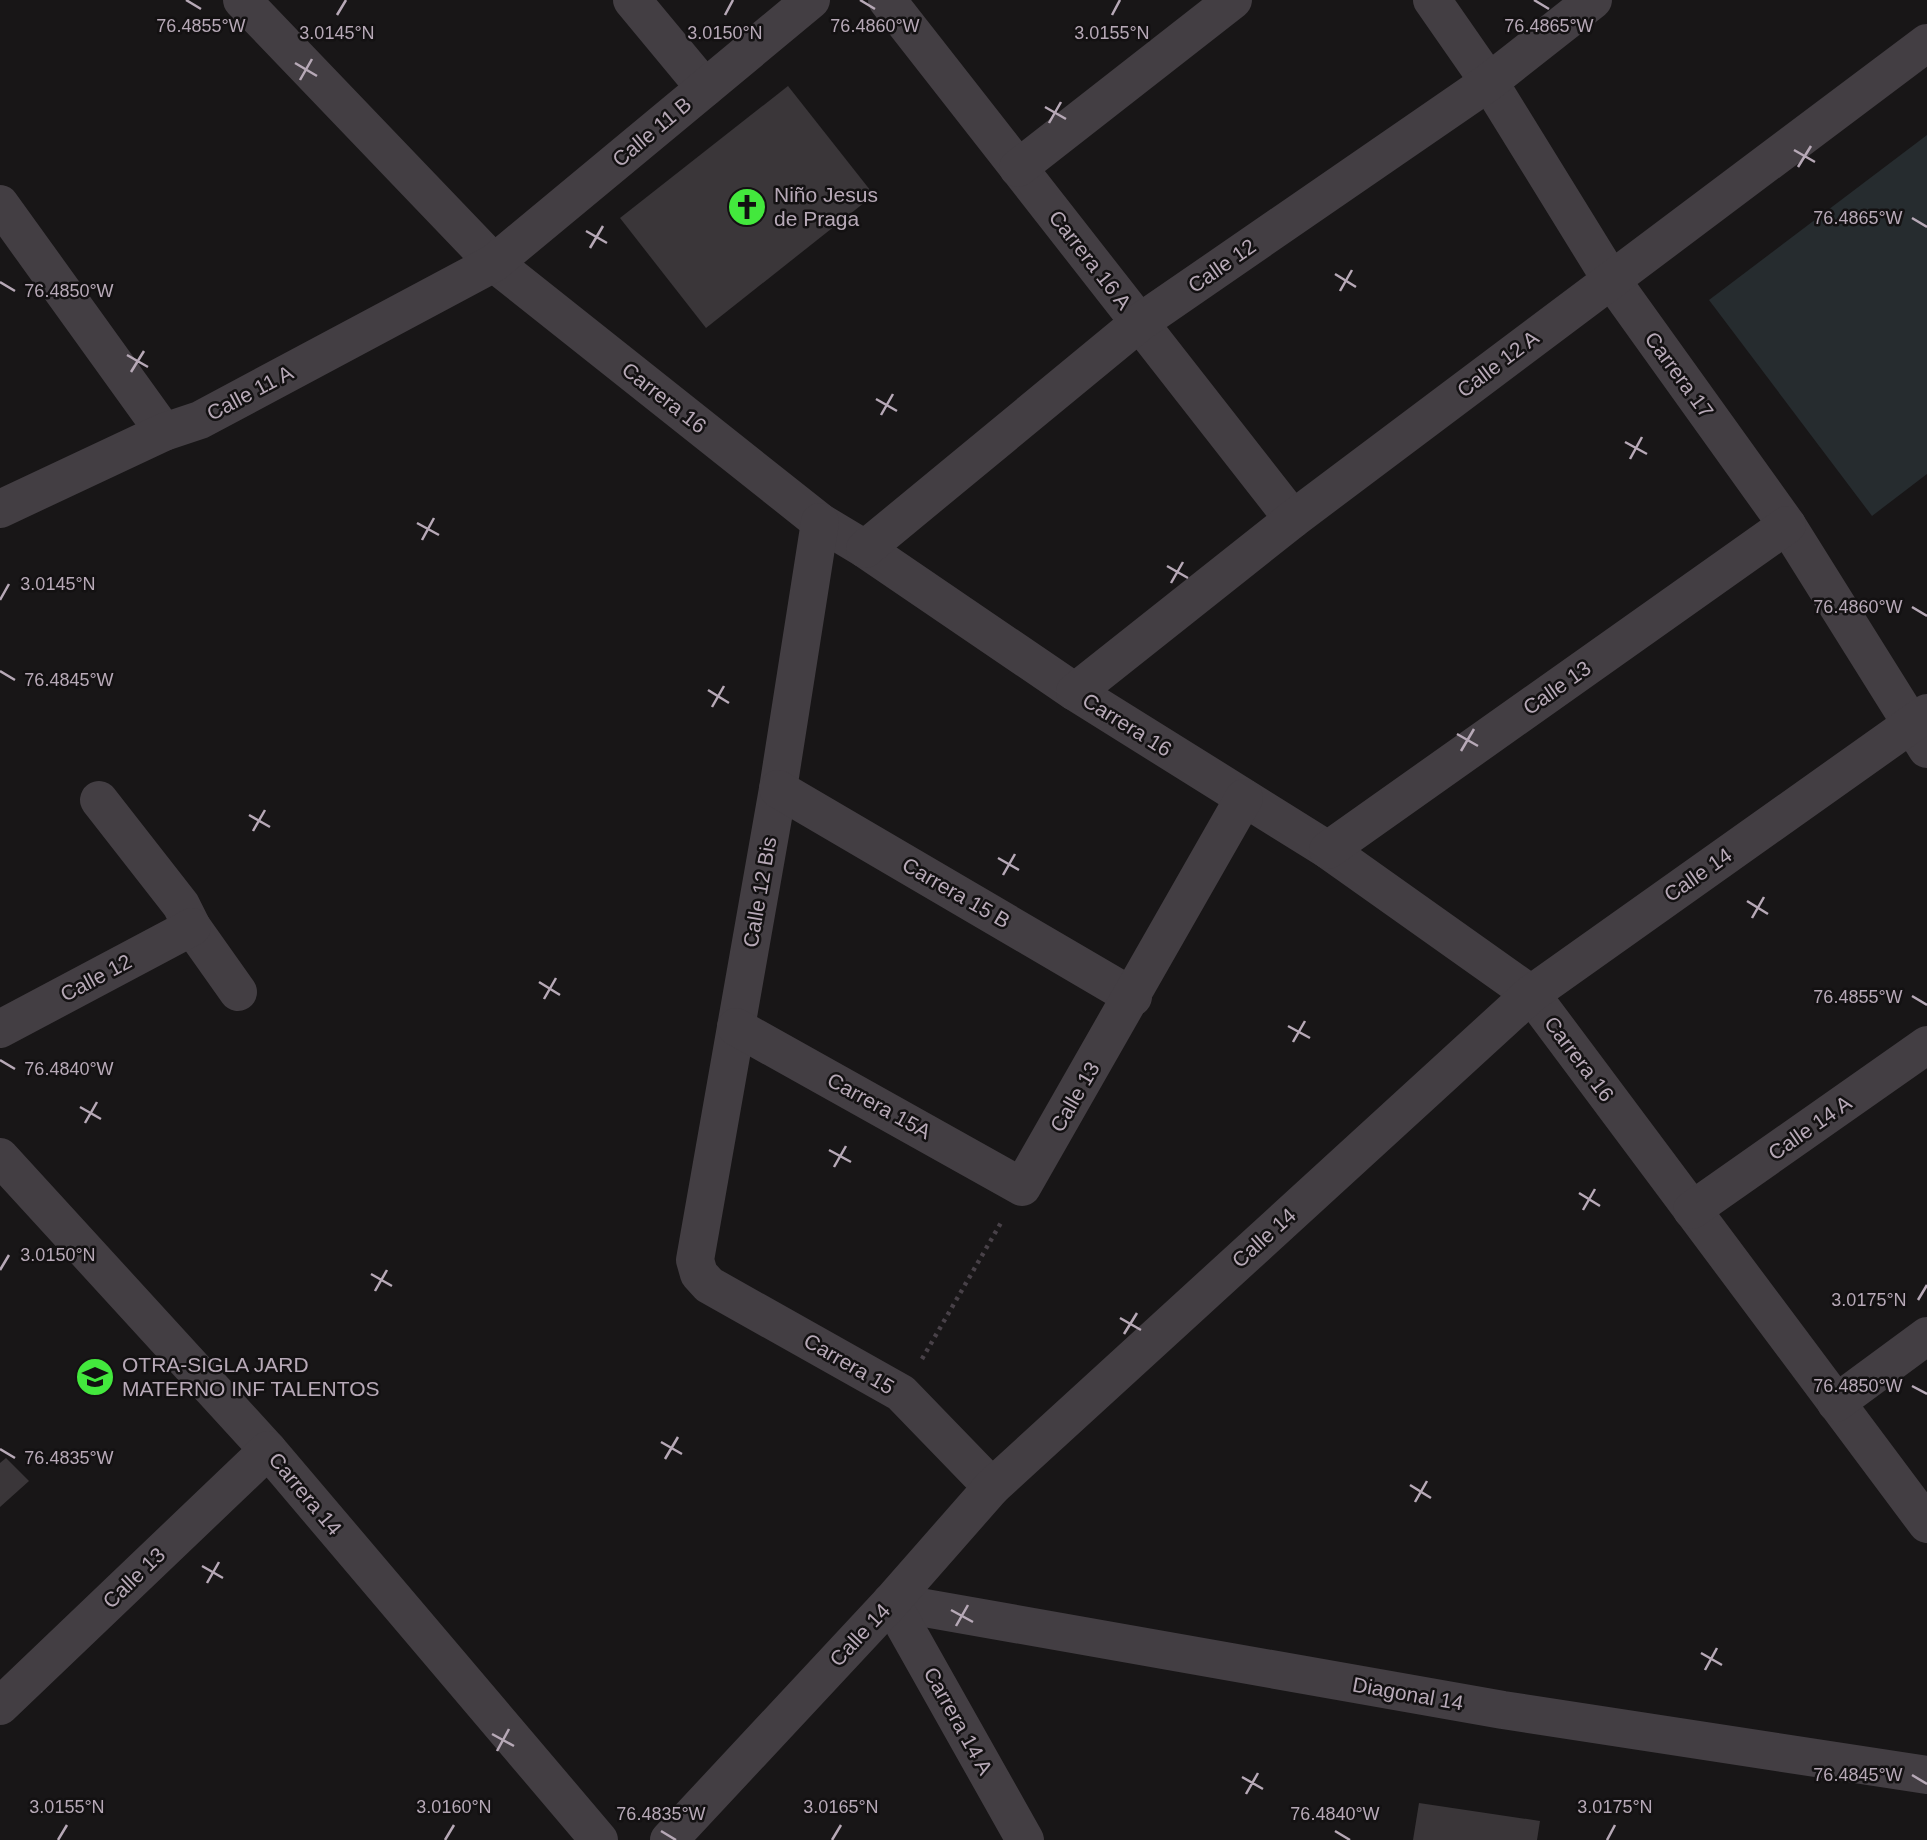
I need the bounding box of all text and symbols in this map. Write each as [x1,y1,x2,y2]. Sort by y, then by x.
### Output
text: 76.4855°W [156,16,246,36]
text: 76.4860°W [830,16,920,36]
text: 76.4865°W [1504,16,1594,36]
text: 3.0145°N [299,23,375,43]
text: 3.0150°N [687,23,763,43]
text: 3.0155°N [1074,23,1150,43]
street label: Calle 11 B [608,92,696,171]
place label: Niño Jesus de Praga [774,183,878,230]
church icon: Niño Jesus de Praga [726,186,768,228]
street label: Carrera 16 A [1045,206,1136,314]
text: 76.4865°W [1813,208,1903,228]
street label: Calle 12 [1184,234,1260,297]
text: 76.4850°W [24,281,114,301]
street label: Calle 12 A [1453,326,1543,402]
street label: Carrera 17 [1641,327,1718,422]
street label: Carrera 16 [618,358,711,438]
street label: Calle 11 A [203,360,297,425]
text: 3.0145°N [20,574,96,594]
text: 76.4860°W [1813,597,1903,617]
street label: Calle 13 [1519,656,1595,719]
text: 76.4845°W [24,670,114,690]
street label: Carrera 16 [1079,688,1176,761]
street label: Calle 12 Bis [738,835,781,949]
street label: Calle 14 [1660,843,1736,906]
street label: Carrera 15 B [898,853,1014,933]
street label: Calle 12 [56,949,135,1006]
text: 76.4855°W [1813,987,1903,1007]
street label: Carrera 16 [1540,1012,1619,1106]
street label: Calle 13 [1045,1058,1104,1136]
text: 76.4840°W [24,1059,114,1079]
street label: Carrera 15A [824,1068,935,1143]
street label: Calle 14 A [1764,1091,1856,1164]
street label: Calle 14 [1227,1203,1300,1272]
text: 3.0150°N [20,1245,96,1265]
text: 3.0175°N [1831,1290,1907,1310]
street label: Carrera 15 [800,1329,898,1399]
place label: OTRA-SIGLA JARD MATERNO INF TALENTOS [122,1353,379,1400]
school or university icon: OTRA-SIGLA JARD MATERNO INF TALENTOS [74,1356,116,1398]
text: 76.4850°W [1813,1376,1903,1396]
text: 76.4835°W [24,1448,114,1468]
street label: Carrera 14 [264,1448,347,1540]
street label: Calle 13 [98,1543,169,1613]
street label: Calle 14 [825,1598,895,1671]
street label: Carrera 14 A [920,1663,997,1778]
street label: Diagonal 14 [1351,1672,1466,1715]
text: 76.4845°W [1813,1765,1903,1785]
text: 3.0155°N [29,1797,105,1817]
text: 3.0160°N [416,1797,492,1817]
text: 3.0165°N [803,1797,879,1817]
text: 3.0175°N [1577,1797,1653,1817]
text: 76.4835°W [616,1804,706,1824]
text: 76.4840°W [1290,1804,1380,1824]

